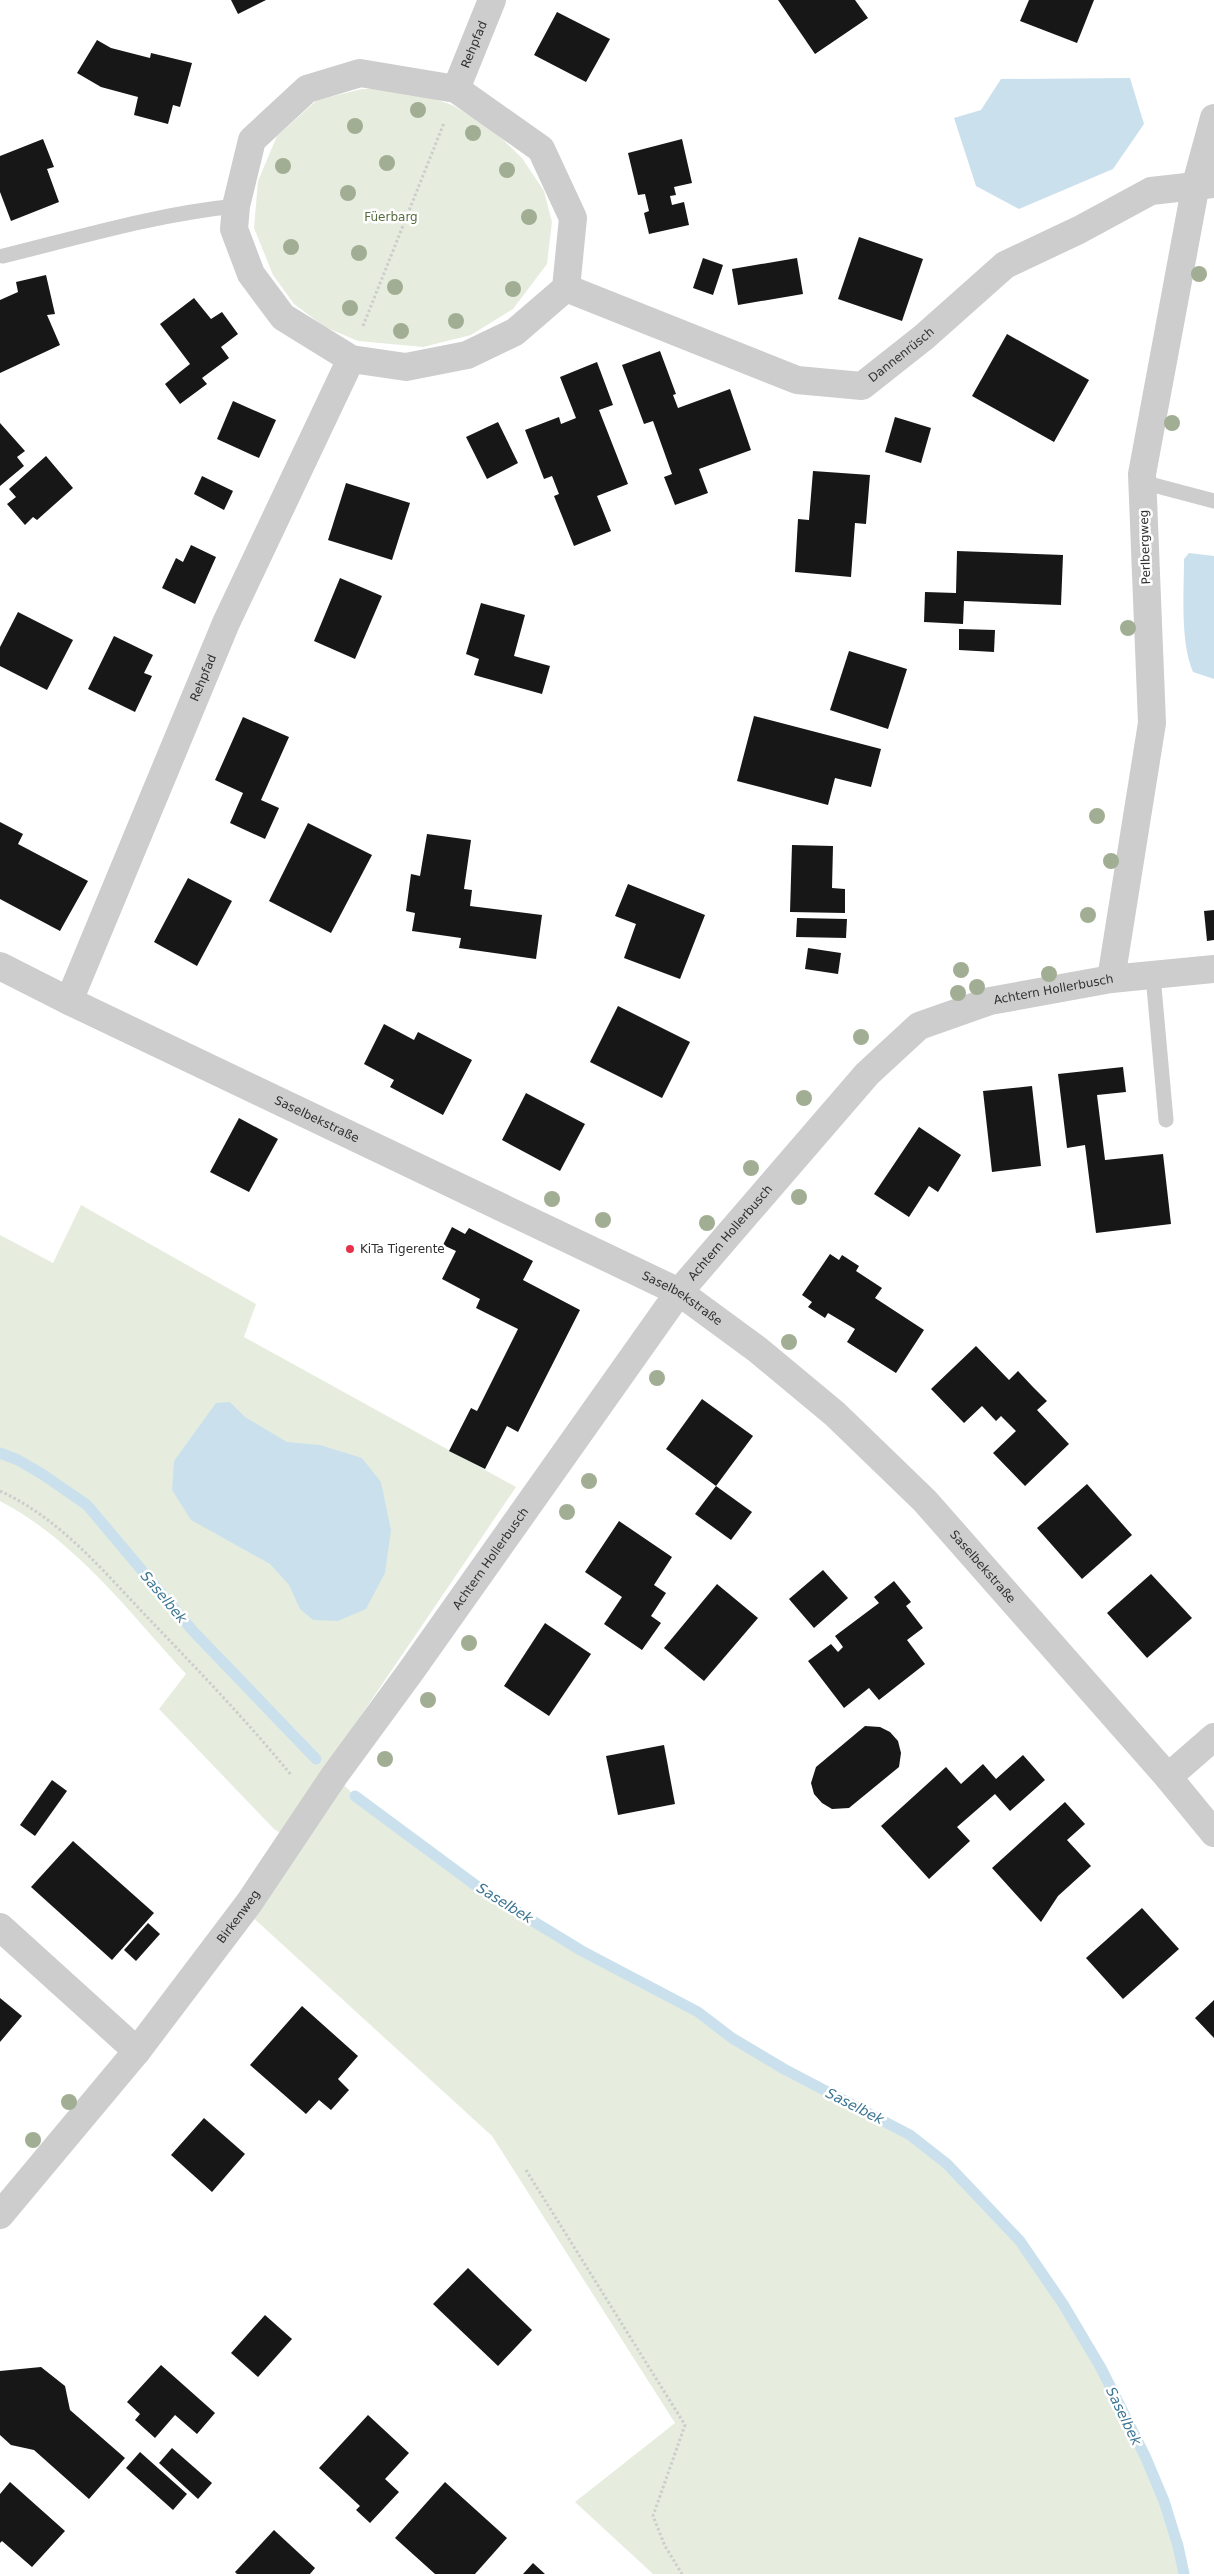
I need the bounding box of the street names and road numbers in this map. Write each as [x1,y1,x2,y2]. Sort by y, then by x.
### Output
street label: Rehpfad [458,19,490,70]
street label: Dannenrüsch [866,324,937,385]
street label: Perlbergweg [1137,509,1153,585]
street label: Rehpfad [187,652,219,703]
street label: Achtern Hollerbusch [992,972,1115,1007]
street label: Saselbekstraße [272,1093,361,1145]
street label: Achtern Hollerbusch [685,1182,775,1283]
street label: Saselbekstraße [640,1268,725,1328]
street label: Achtern Hollerbusch [450,1505,531,1612]
street label: Saselbekstraße [947,1527,1019,1606]
street label: Birkenweg [214,1887,263,1946]

